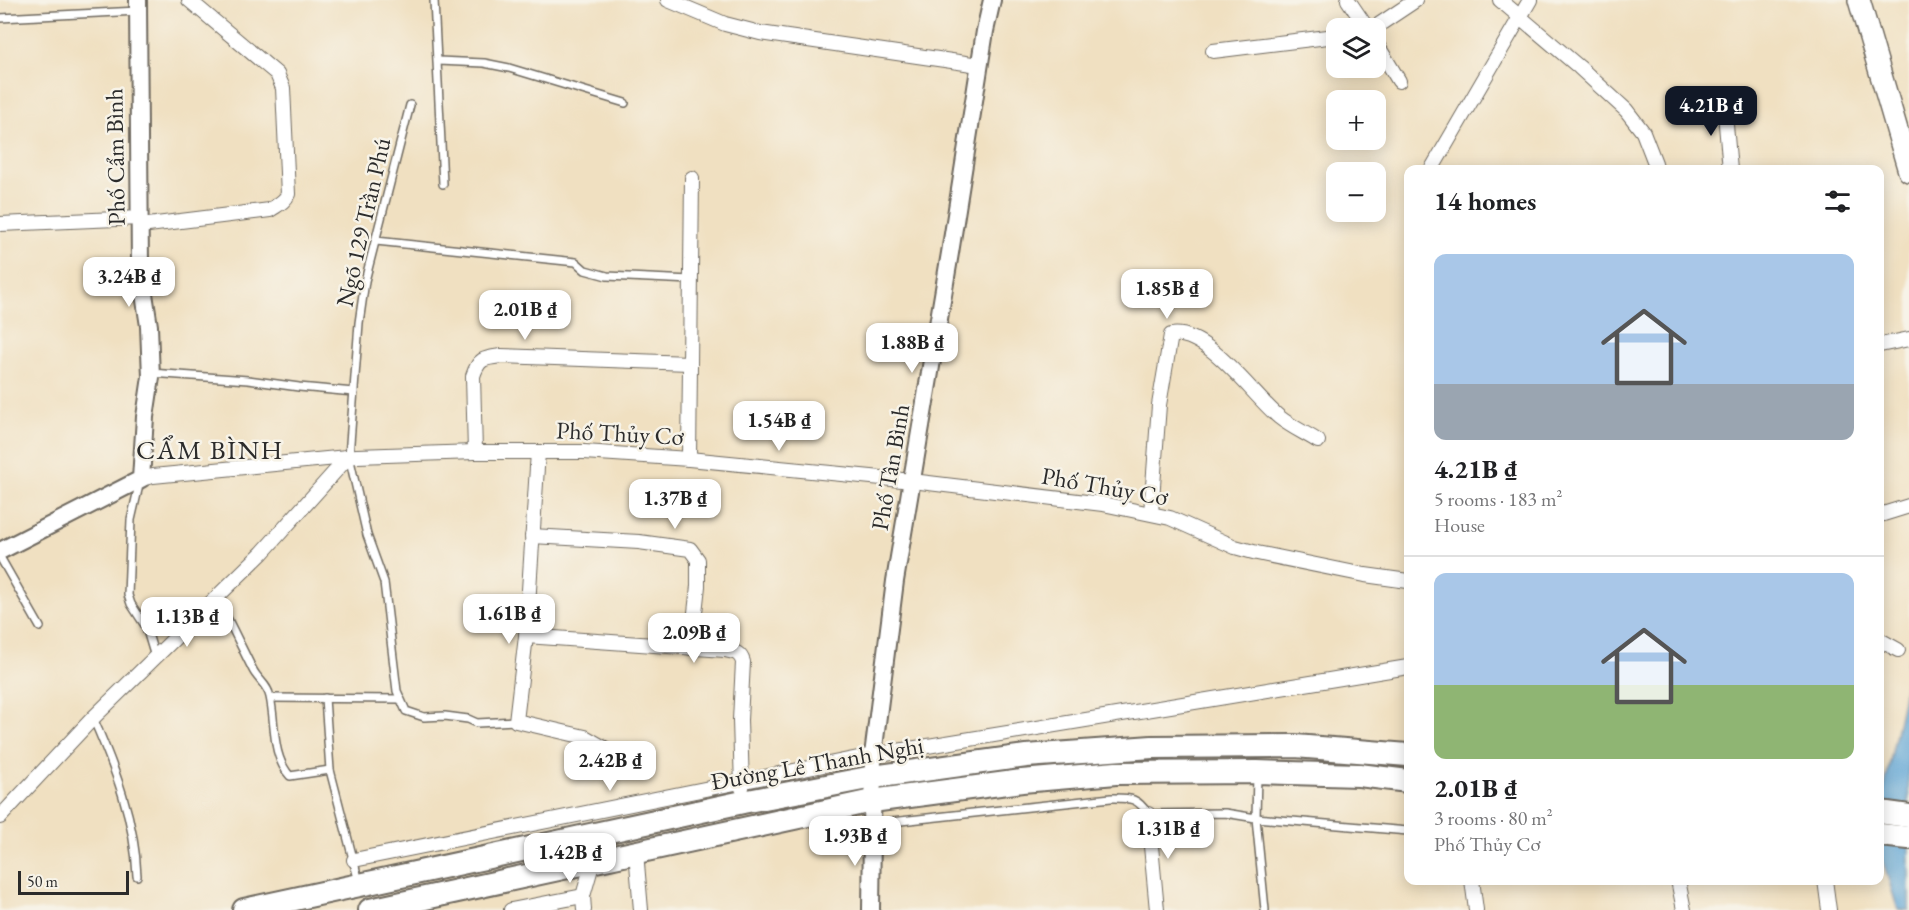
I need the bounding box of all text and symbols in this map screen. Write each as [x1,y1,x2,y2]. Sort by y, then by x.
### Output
map controls [1326,18,1386,222]
button: layers [1326,18,1386,78]
pin: 4.21B ₫ [1656,86,1766,137]
street label: Phố Cẩm Bình [98,88,132,226]
button: + [1326,90,1386,150]
text: 4.21B ₫ [1679,92,1743,118]
street label: Ngõ 129 Trần Phú [328,134,398,310]
button: − [1326,162,1386,222]
text: 14 homes [1434,184,1536,218]
icon: filters [1821,185,1854,218]
pin: 3.24B ₫ [74,257,184,308]
text: 3.24B ₫ [97,263,161,289]
pin: 1.85B ₫ [1112,269,1222,320]
text: 1.85B ₫ [1135,275,1199,301]
pin: 2.01B ₫ [470,290,580,341]
icon: home [1590,293,1698,401]
text: 2.01B ₫ [493,296,557,322]
pin: 1.88B ₫ [857,323,967,374]
text: 1.88B ₫ [880,329,944,355]
pin: 1.54B ₫ [724,401,834,452]
street label: Phố Tân Bình [864,401,916,533]
text: 1.54B ₫ [747,407,811,433]
street label: Phố Thủy Cơ [555,414,686,452]
district label: CẨM BÌNH [136,432,284,467]
text: 4.21B ₫ [1434,452,1517,486]
street label: Phố Thủy Cơ [1039,460,1171,513]
pin: 1.37B ₫ [620,479,730,530]
text: 1.37B ₫ [643,485,707,511]
text: 5 rooms · 183 m² [1434,486,1562,512]
text: House [1434,512,1485,538]
pin: 1.61B ₫ [454,594,564,645]
pin: 1.13B ₫ [132,597,242,648]
text: 1.61B ₫ [477,600,541,626]
text: 1.13B ₫ [155,603,219,629]
icon: home [1590,612,1698,720]
pin: 2.09B ₫ [639,613,749,664]
text: 2.09B ₫ [662,619,726,645]
street label: Đường Lê Thanh Nghị [708,729,926,797]
pin: 2.42B ₫ [555,741,665,792]
text: 2.42B ₫ [578,747,642,773]
text: 2.01B ₫ [1434,771,1517,805]
text: 3 rooms · 80 m² [1434,805,1553,831]
pin: 1.31B ₫ [1113,809,1223,860]
text: 1.31B ₫ [1136,815,1200,841]
pin: 1.93B ₫ [800,816,910,867]
text: 1.93B ₫ [823,822,887,848]
text: Phố Thủy Cơ [1434,831,1541,857]
pin: 1.42B ₫ [515,833,625,884]
text: 1.42B ₫ [538,839,602,865]
scale bar [18,868,129,896]
text: 50 m [27,871,58,892]

